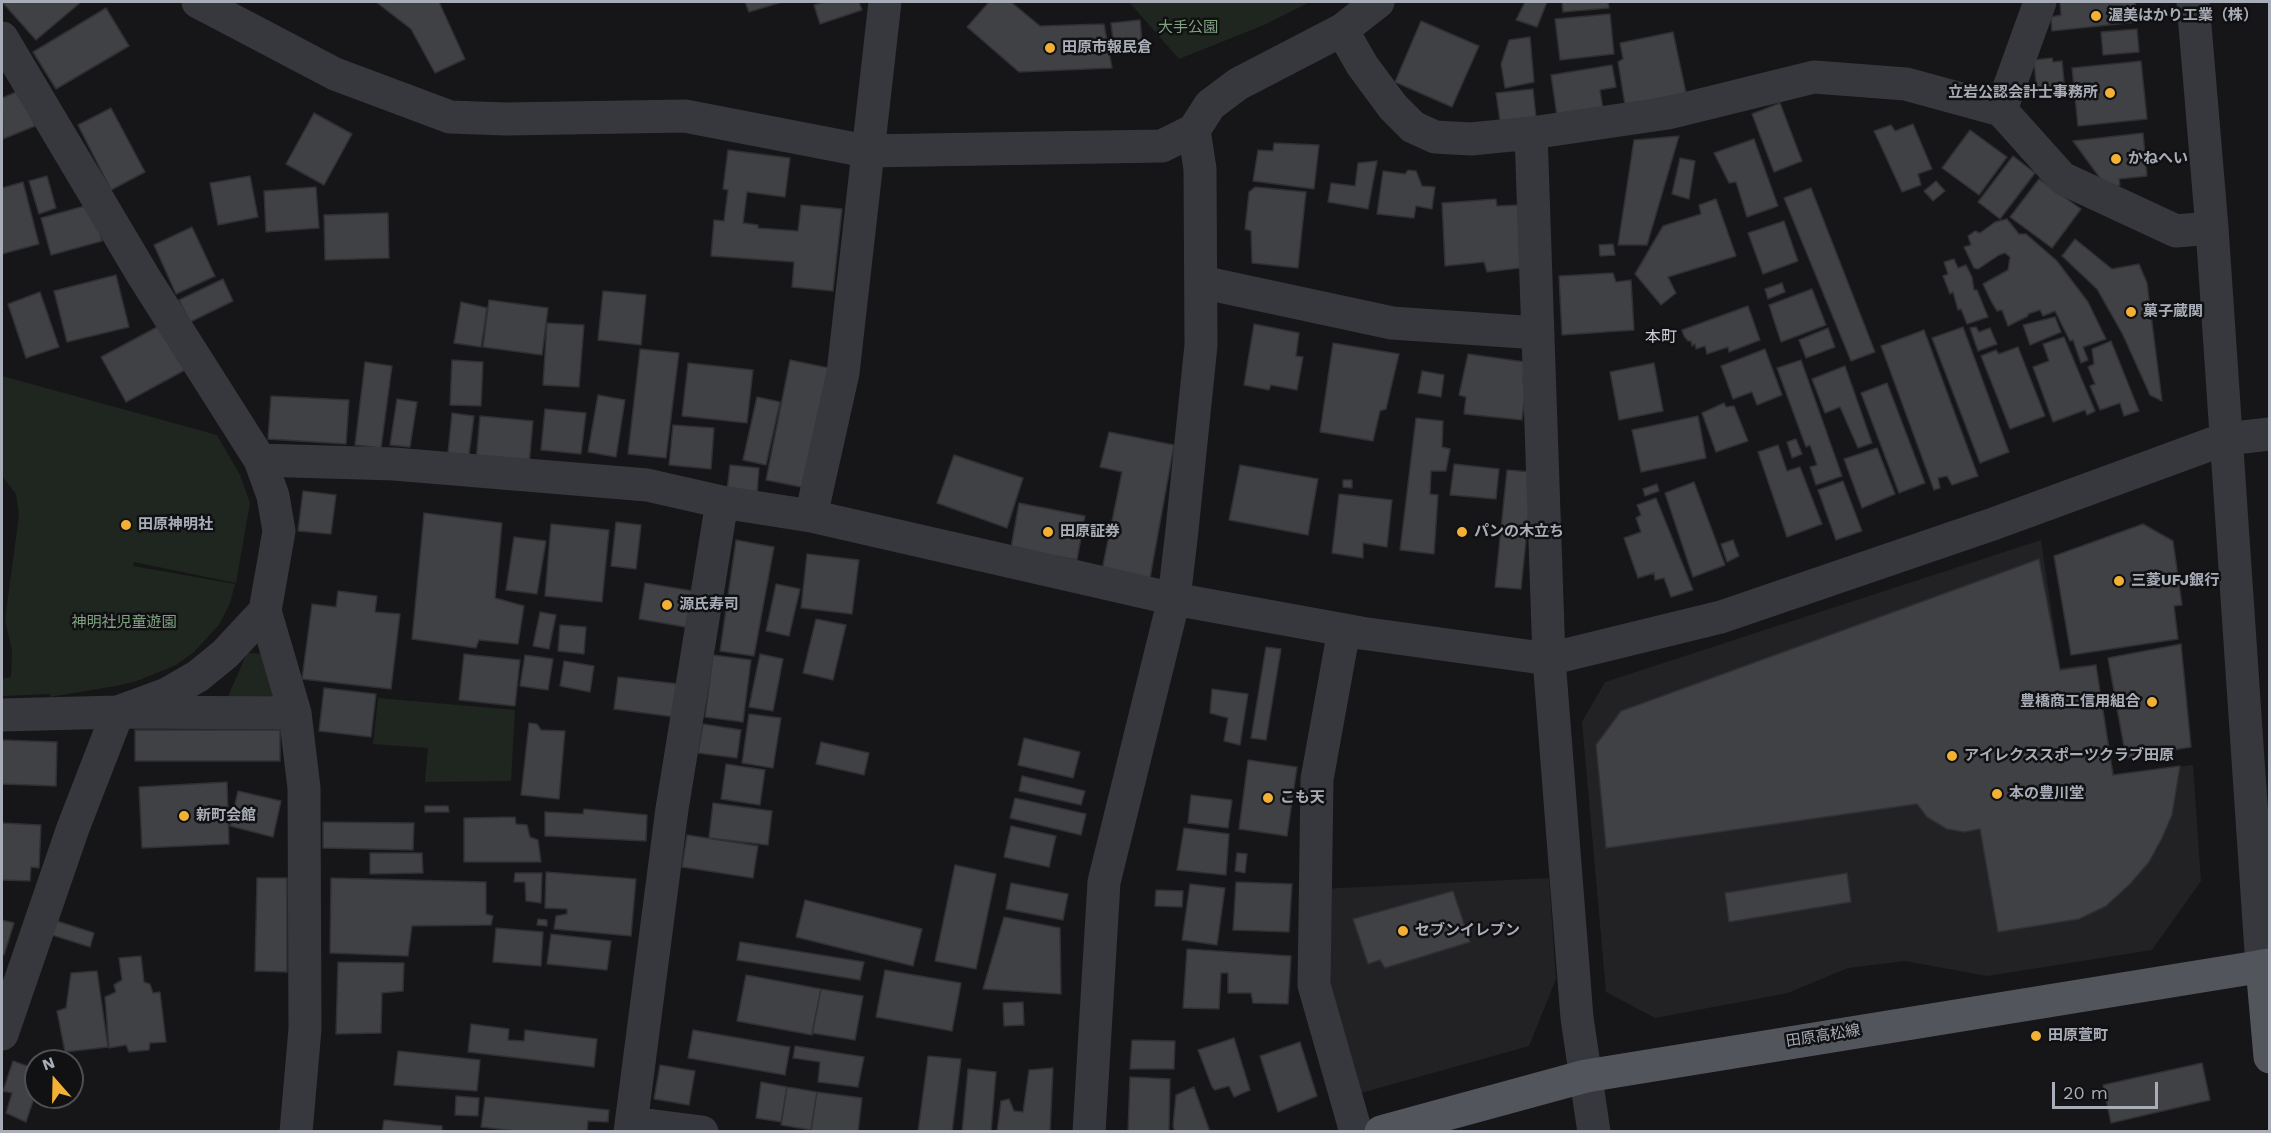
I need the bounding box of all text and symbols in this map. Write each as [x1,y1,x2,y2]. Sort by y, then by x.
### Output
place label: 渥美はかり工業（株） [2108,7,2258,25]
marker: 渥美はかり工業（株） [2089,9,2103,23]
park label: 大手公園 [1158,19,1218,37]
place label: 田原市報民倉 [1062,39,1152,57]
marker: 田原市報民倉 [1043,41,1057,55]
place label: 立岩公認会計士事務所 [1948,84,2098,102]
marker: 立岩公認会計士事務所 [2103,86,2117,100]
place label: かねへい [2128,150,2188,168]
marker: かねへい [2109,152,2123,166]
place label: 菓子蔵関 [2143,303,2203,321]
marker: 菓子蔵関 [2124,305,2138,319]
district label: 本町 [1645,327,1677,347]
place label: 田原神明社 [138,516,213,534]
marker: 田原神明社 [119,518,133,532]
place label: 田原証券 [1060,523,1120,541]
place label: パンの木立ち [1474,523,1564,541]
marker: 田原証券 [1041,525,1055,539]
marker: パンの木立ち [1455,525,1469,539]
place label: 三菱UFJ銀行 [2131,572,2219,590]
marker: 三菱UFJ銀行 [2112,574,2126,588]
place label: 源氏寿司 [679,596,739,614]
marker: 源氏寿司 [660,598,674,612]
park label: 神明社児童遊園 [72,614,176,632]
place label: 豊橋商工信用組合 [2020,693,2140,711]
marker: 豊橋商工信用組合 [2145,695,2159,709]
place label: アイレクススポーツクラブ田原 [1964,747,2174,765]
marker: アイレクススポーツクラブ田原 [1945,749,1959,763]
place label: 本の豊川堂 [2009,785,2084,803]
marker: 本の豊川堂 [1990,787,2004,801]
place label: こも天 [1280,789,1325,807]
marker: こも天 [1261,791,1275,805]
place label: 新町会館 [196,807,256,825]
marker: 新町会館 [177,809,191,823]
place label: セブンイレブン [1415,922,1520,940]
marker: セブンイレブン [1396,924,1410,938]
street label: 田原高松線 [1785,1021,1861,1051]
place label: 田原萱町 [2048,1027,2108,1045]
marker: 田原萱町 [2029,1029,2043,1043]
north arrow [24,1049,84,1109]
text: N [40,1053,57,1074]
scale bar [2055,1070,2162,1108]
text: 20 m [2063,1082,2108,1103]

